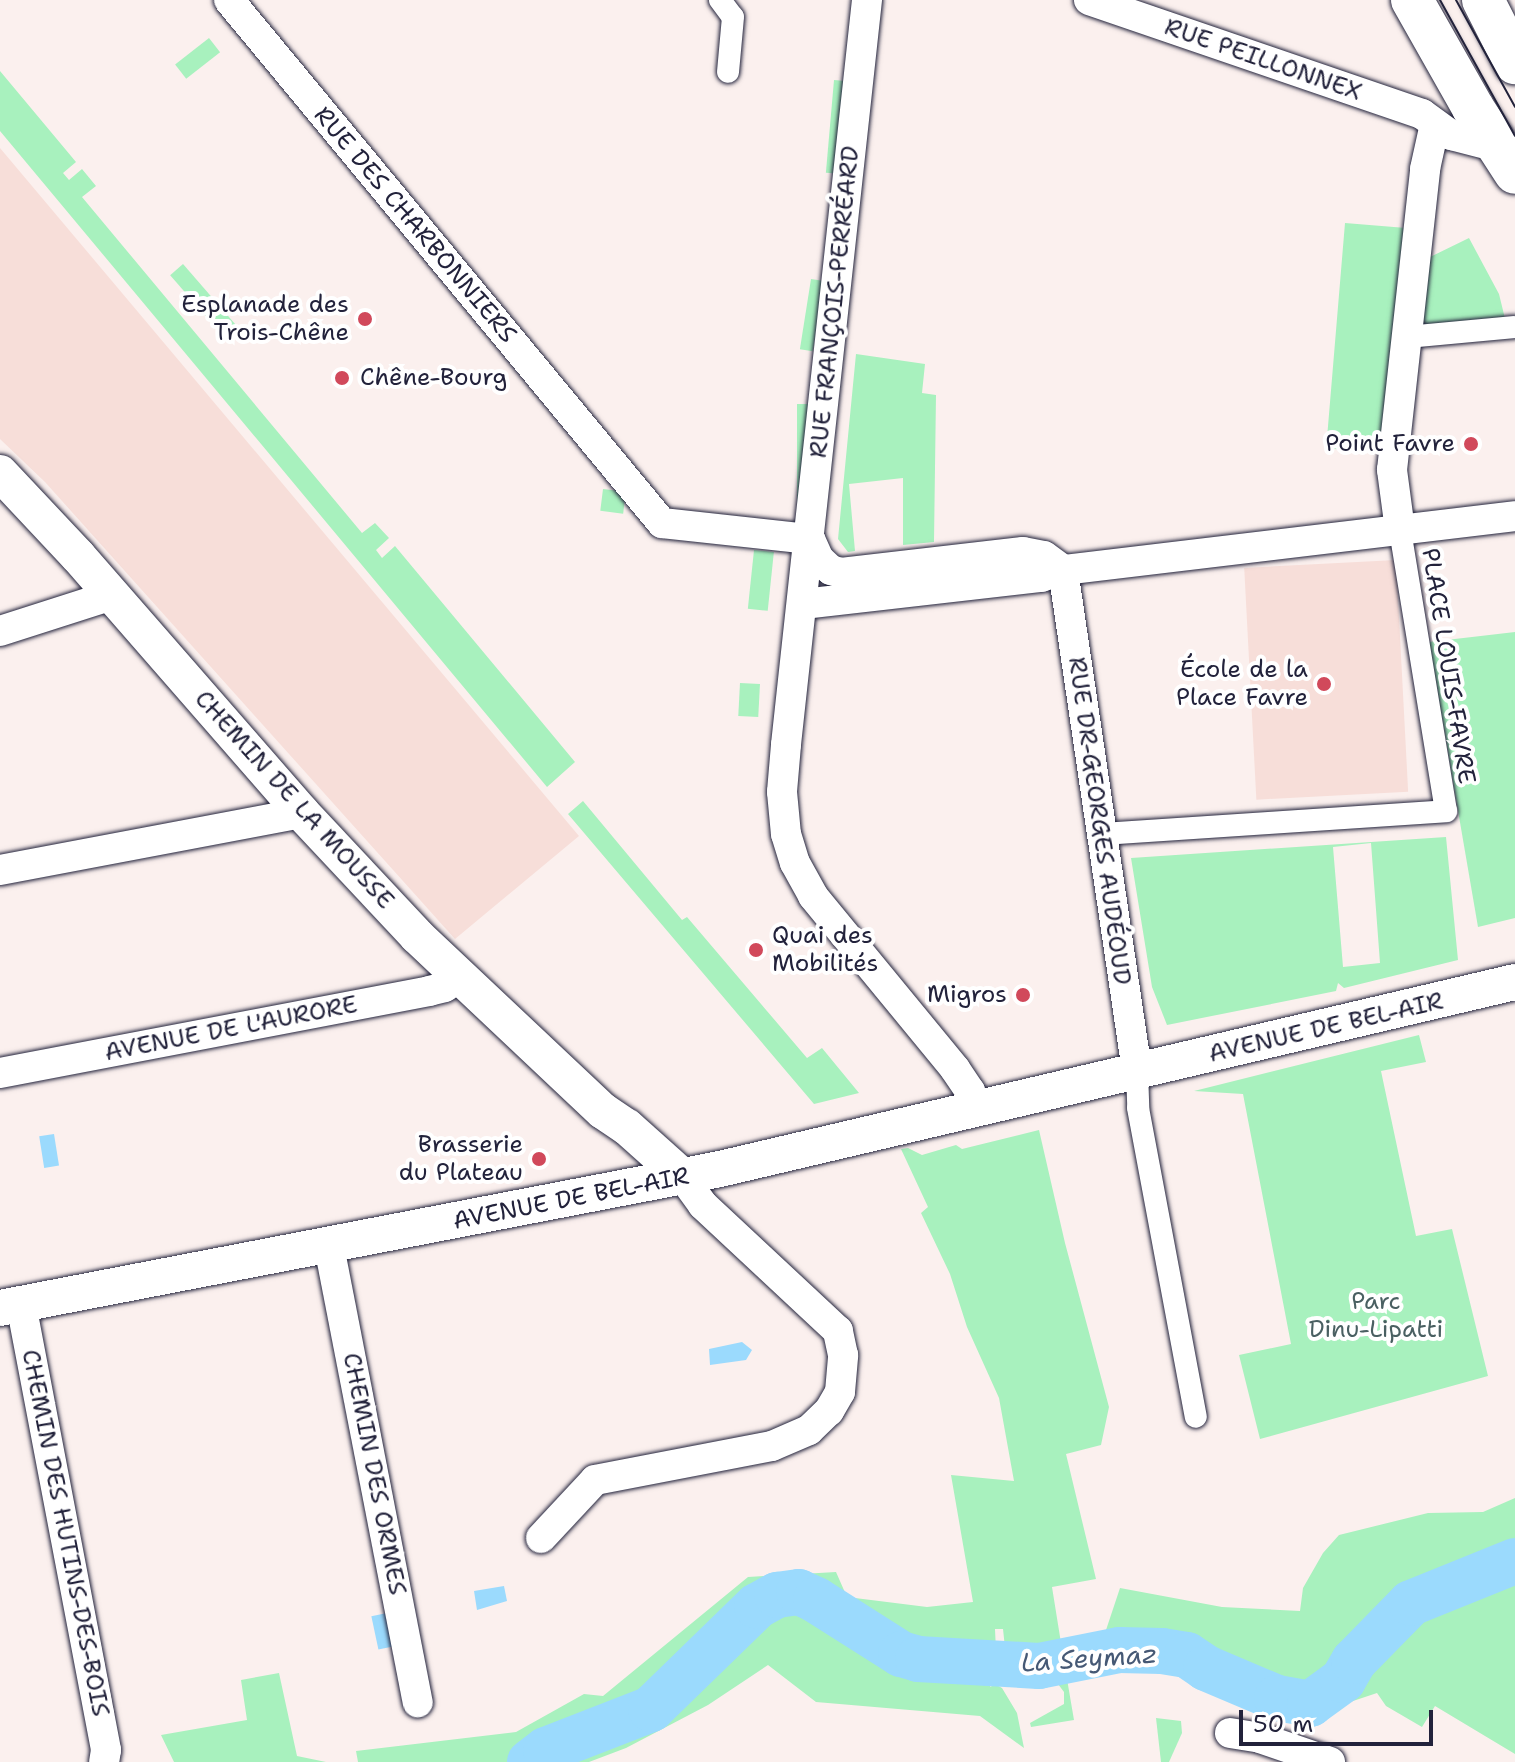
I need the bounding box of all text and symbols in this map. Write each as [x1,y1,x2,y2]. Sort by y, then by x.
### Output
street label: RUE PEILLONNEX [1161,13,1365,107]
street label: RUE DES CHARBONNIERS [308,101,522,349]
street label: RUE FRANÇOIS-PERRÉARD [804,145,866,459]
place label: Esplanade des Trois-Chêne [181,291,349,347]
marker: Esplanade des Trois-Chêne [356,310,374,328]
place label: Chêne-Bourg [360,364,507,392]
marker: Chêne-Bourg [331,367,353,389]
place label: Point Favre [1325,430,1455,458]
marker: Point Favre [1462,435,1480,453]
street label: PLACE LOUIS-FAVRE [1415,546,1481,786]
street label: RUE DR-GEORGES AUDÉOUD [1062,655,1136,987]
place label: École de la Place Favre [1176,656,1308,712]
marker: École de la Place Favre [1315,675,1333,693]
street label: CHEMIN DE LA MOUSSE [188,685,400,915]
place label: Quai des Mobilités [772,922,878,978]
marker: Quai des Mobilités [747,941,765,959]
place label: Migros [927,981,1007,1009]
marker: Migros [1014,986,1032,1004]
street label: AVENUE DE BEL-AIR [1206,987,1446,1069]
street label: AVENUE DE L'AURORE [102,990,360,1068]
place label: Brasserie du Plateau [399,1131,523,1187]
marker: Brasserie du Plateau [530,1150,548,1168]
street label: AVENUE DE BEL-AIR [451,1162,691,1236]
park label: Parc Dinu-Lipatti [1309,1288,1443,1344]
street label: CHEMIN DES HUTINS-DES-BOIS [15,1347,115,1719]
street label: CHEMIN DES ORMES [336,1351,412,1597]
water label: La Seymaz [1020,1638,1158,1678]
scale bar [1243,1694,1437,1744]
text: 50 m [1253,1708,1313,1740]

